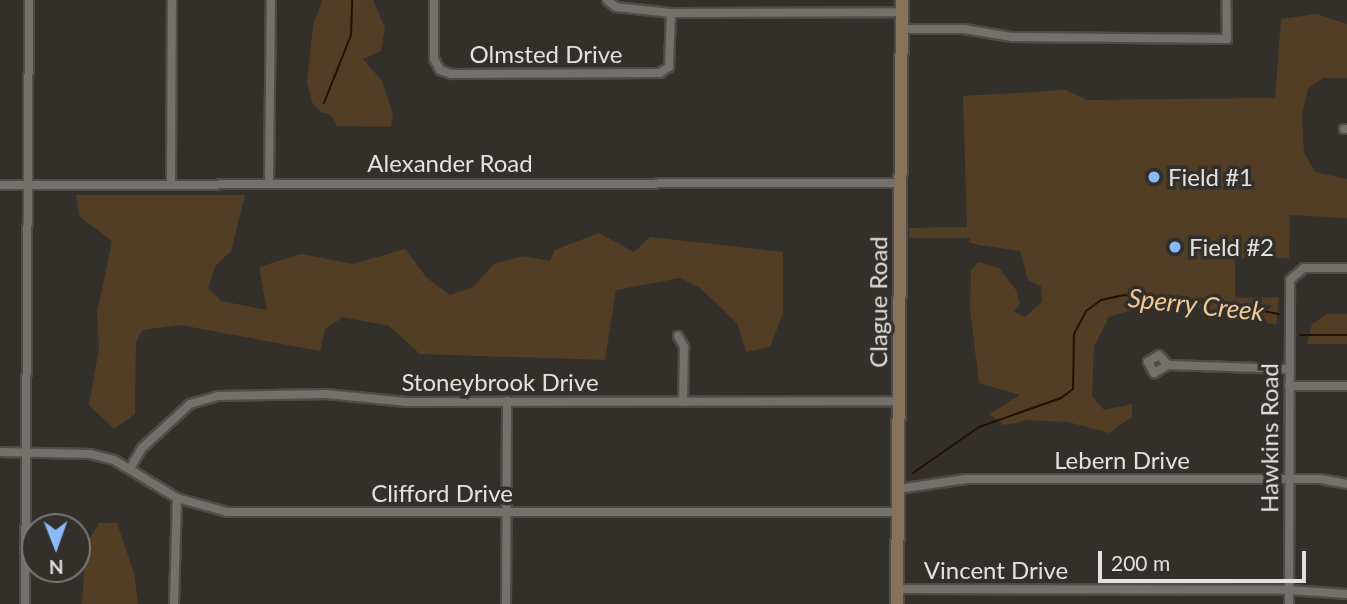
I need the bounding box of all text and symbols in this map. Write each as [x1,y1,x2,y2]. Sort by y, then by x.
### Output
street label: Olmsted Drive [470,40,622,68]
street label: Alexander Road [367,149,533,177]
place label: Field #1 [1168,163,1253,191]
marker: Field #1 [1146,169,1162,185]
place label: Field #2 [1189,233,1274,261]
street label: Clague Road [864,236,892,368]
marker: Field #2 [1167,239,1183,255]
water label: Sperry Creek [1126,282,1266,328]
street label: Hawkins Road [1255,363,1283,513]
street label: Stoneybrook Drive [401,368,599,396]
street label: Lebern Drive [1054,446,1190,474]
street label: Clifford Drive [371,479,513,507]
north arrow [21,513,91,583]
scale bar [1102,538,1310,582]
text: 200 m [1111,550,1170,575]
text: N [49,556,64,579]
street label: Vincent Drive [924,556,1068,584]

